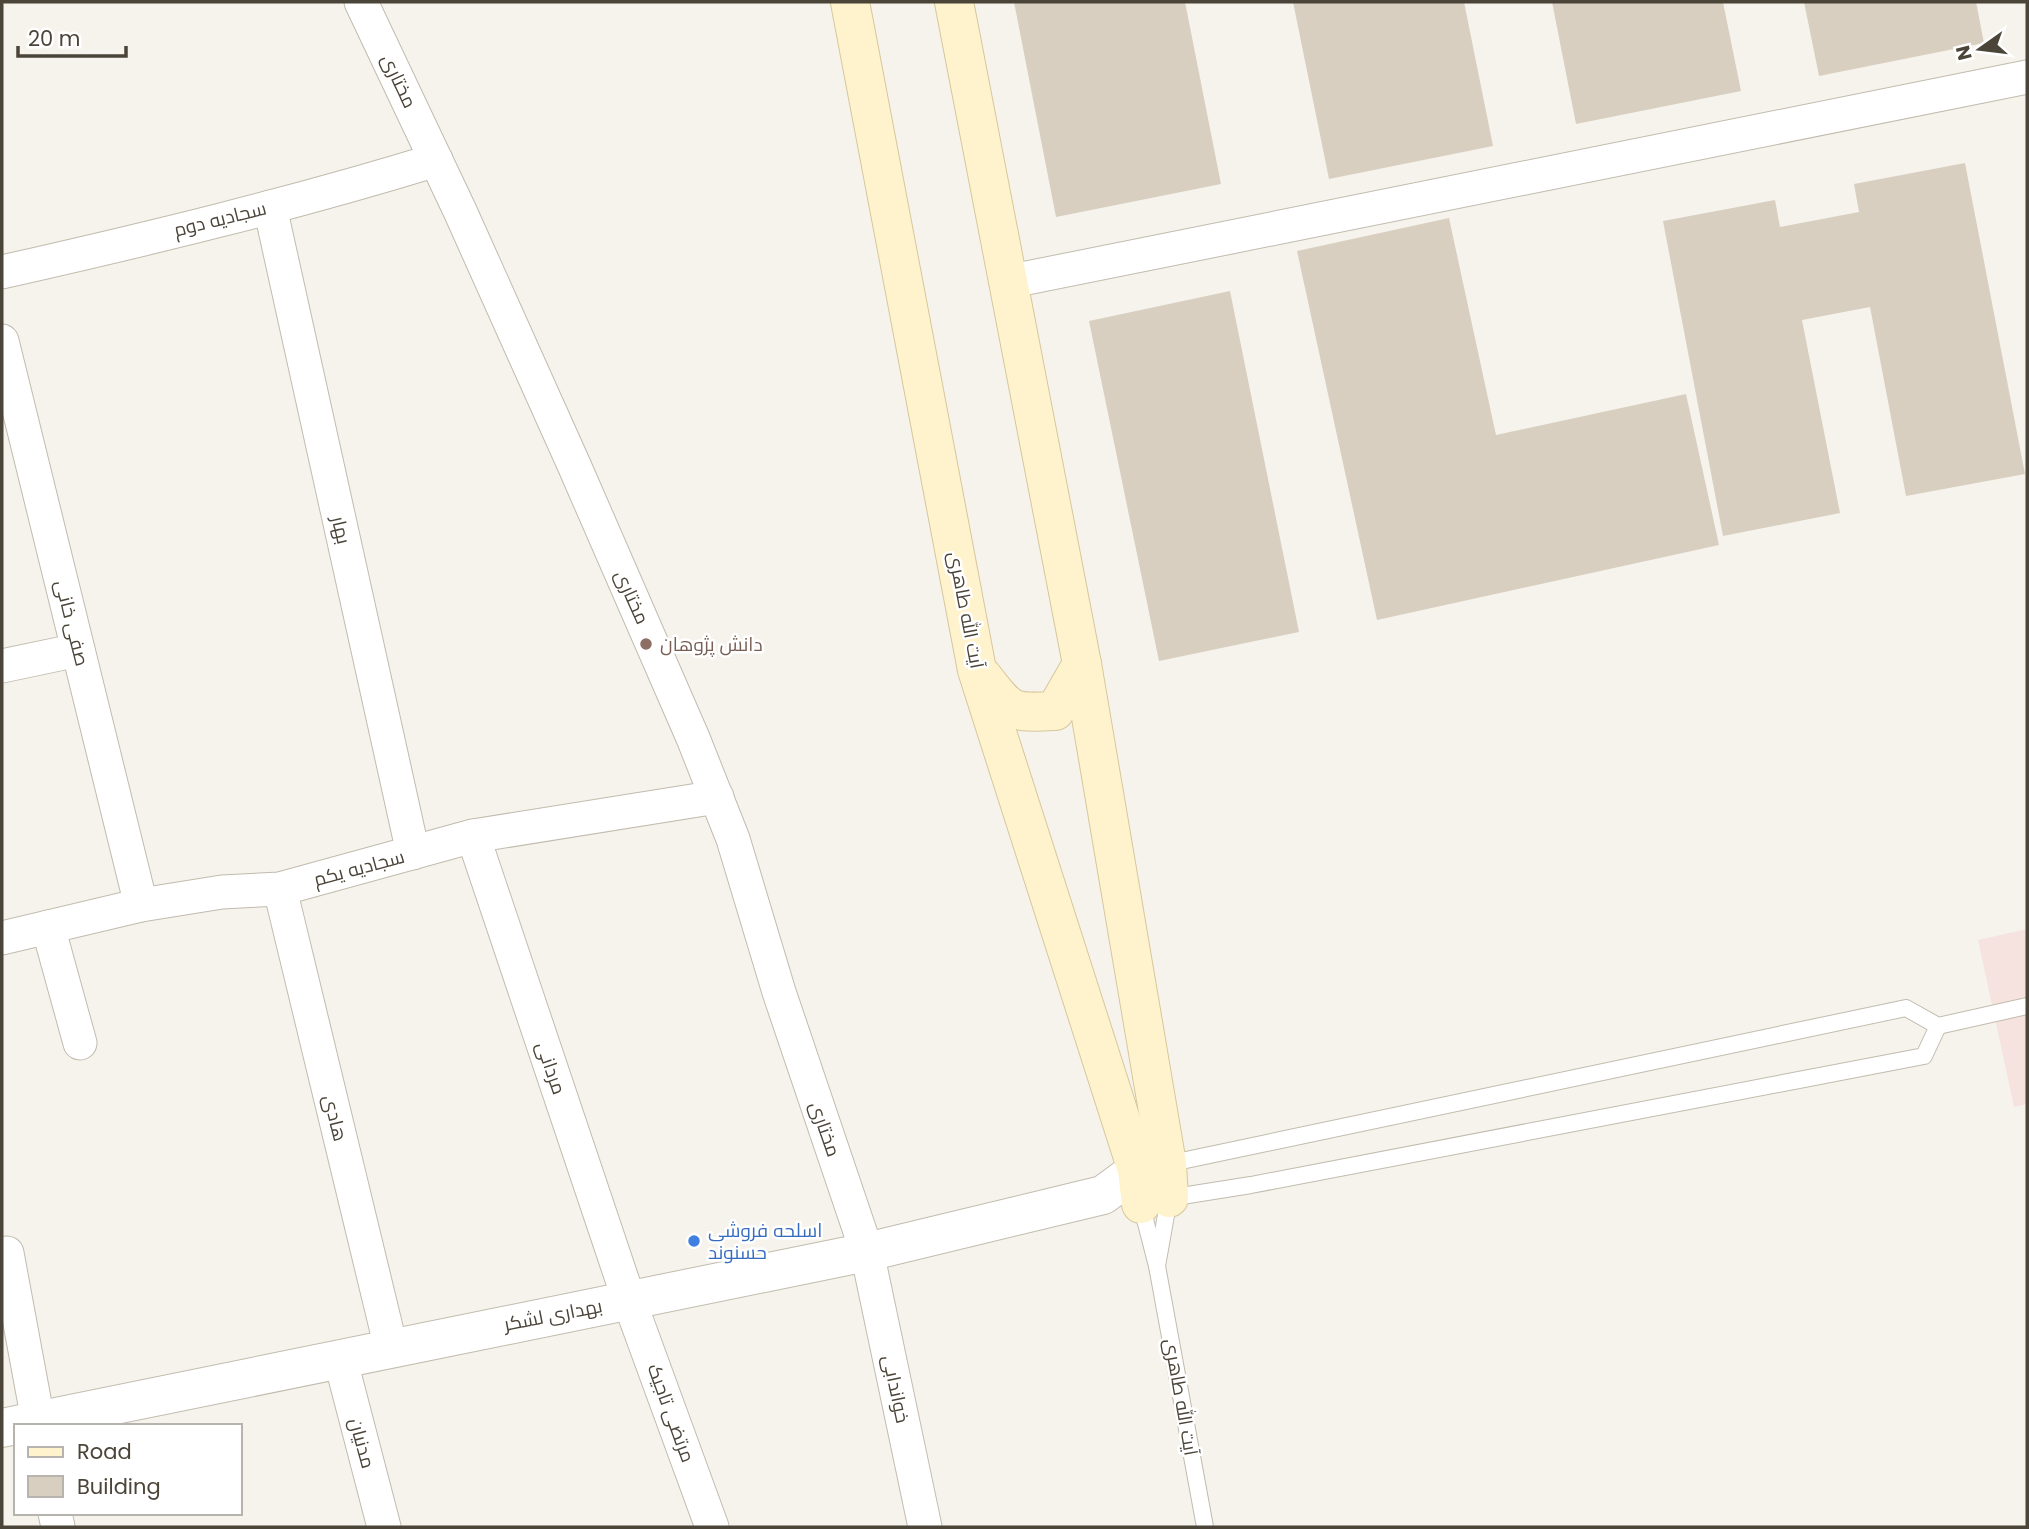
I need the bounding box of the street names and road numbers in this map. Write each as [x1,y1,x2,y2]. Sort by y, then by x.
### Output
street label: مختاری [375,50,423,112]
street label: سجادیه دوم [171,194,269,244]
street label: بهار [324,512,357,547]
street label: آیت الله طاهری [941,549,991,671]
street label: مختاری [608,566,656,628]
street label: صفی خانی [48,577,96,669]
street label: سجادیه یکم [310,843,408,893]
street label: مردانی [529,1038,573,1098]
street label: هادی [316,1092,354,1144]
street label: مختاری [803,1098,847,1160]
street label: بهداری لشکر [500,1292,605,1338]
street label: آیت الله طاهری [1157,1336,1205,1458]
street label: خواندابی [876,1353,916,1425]
street label: مرتضی تاجیک [641,1360,701,1466]
street label: مدنیان [342,1415,382,1471]

